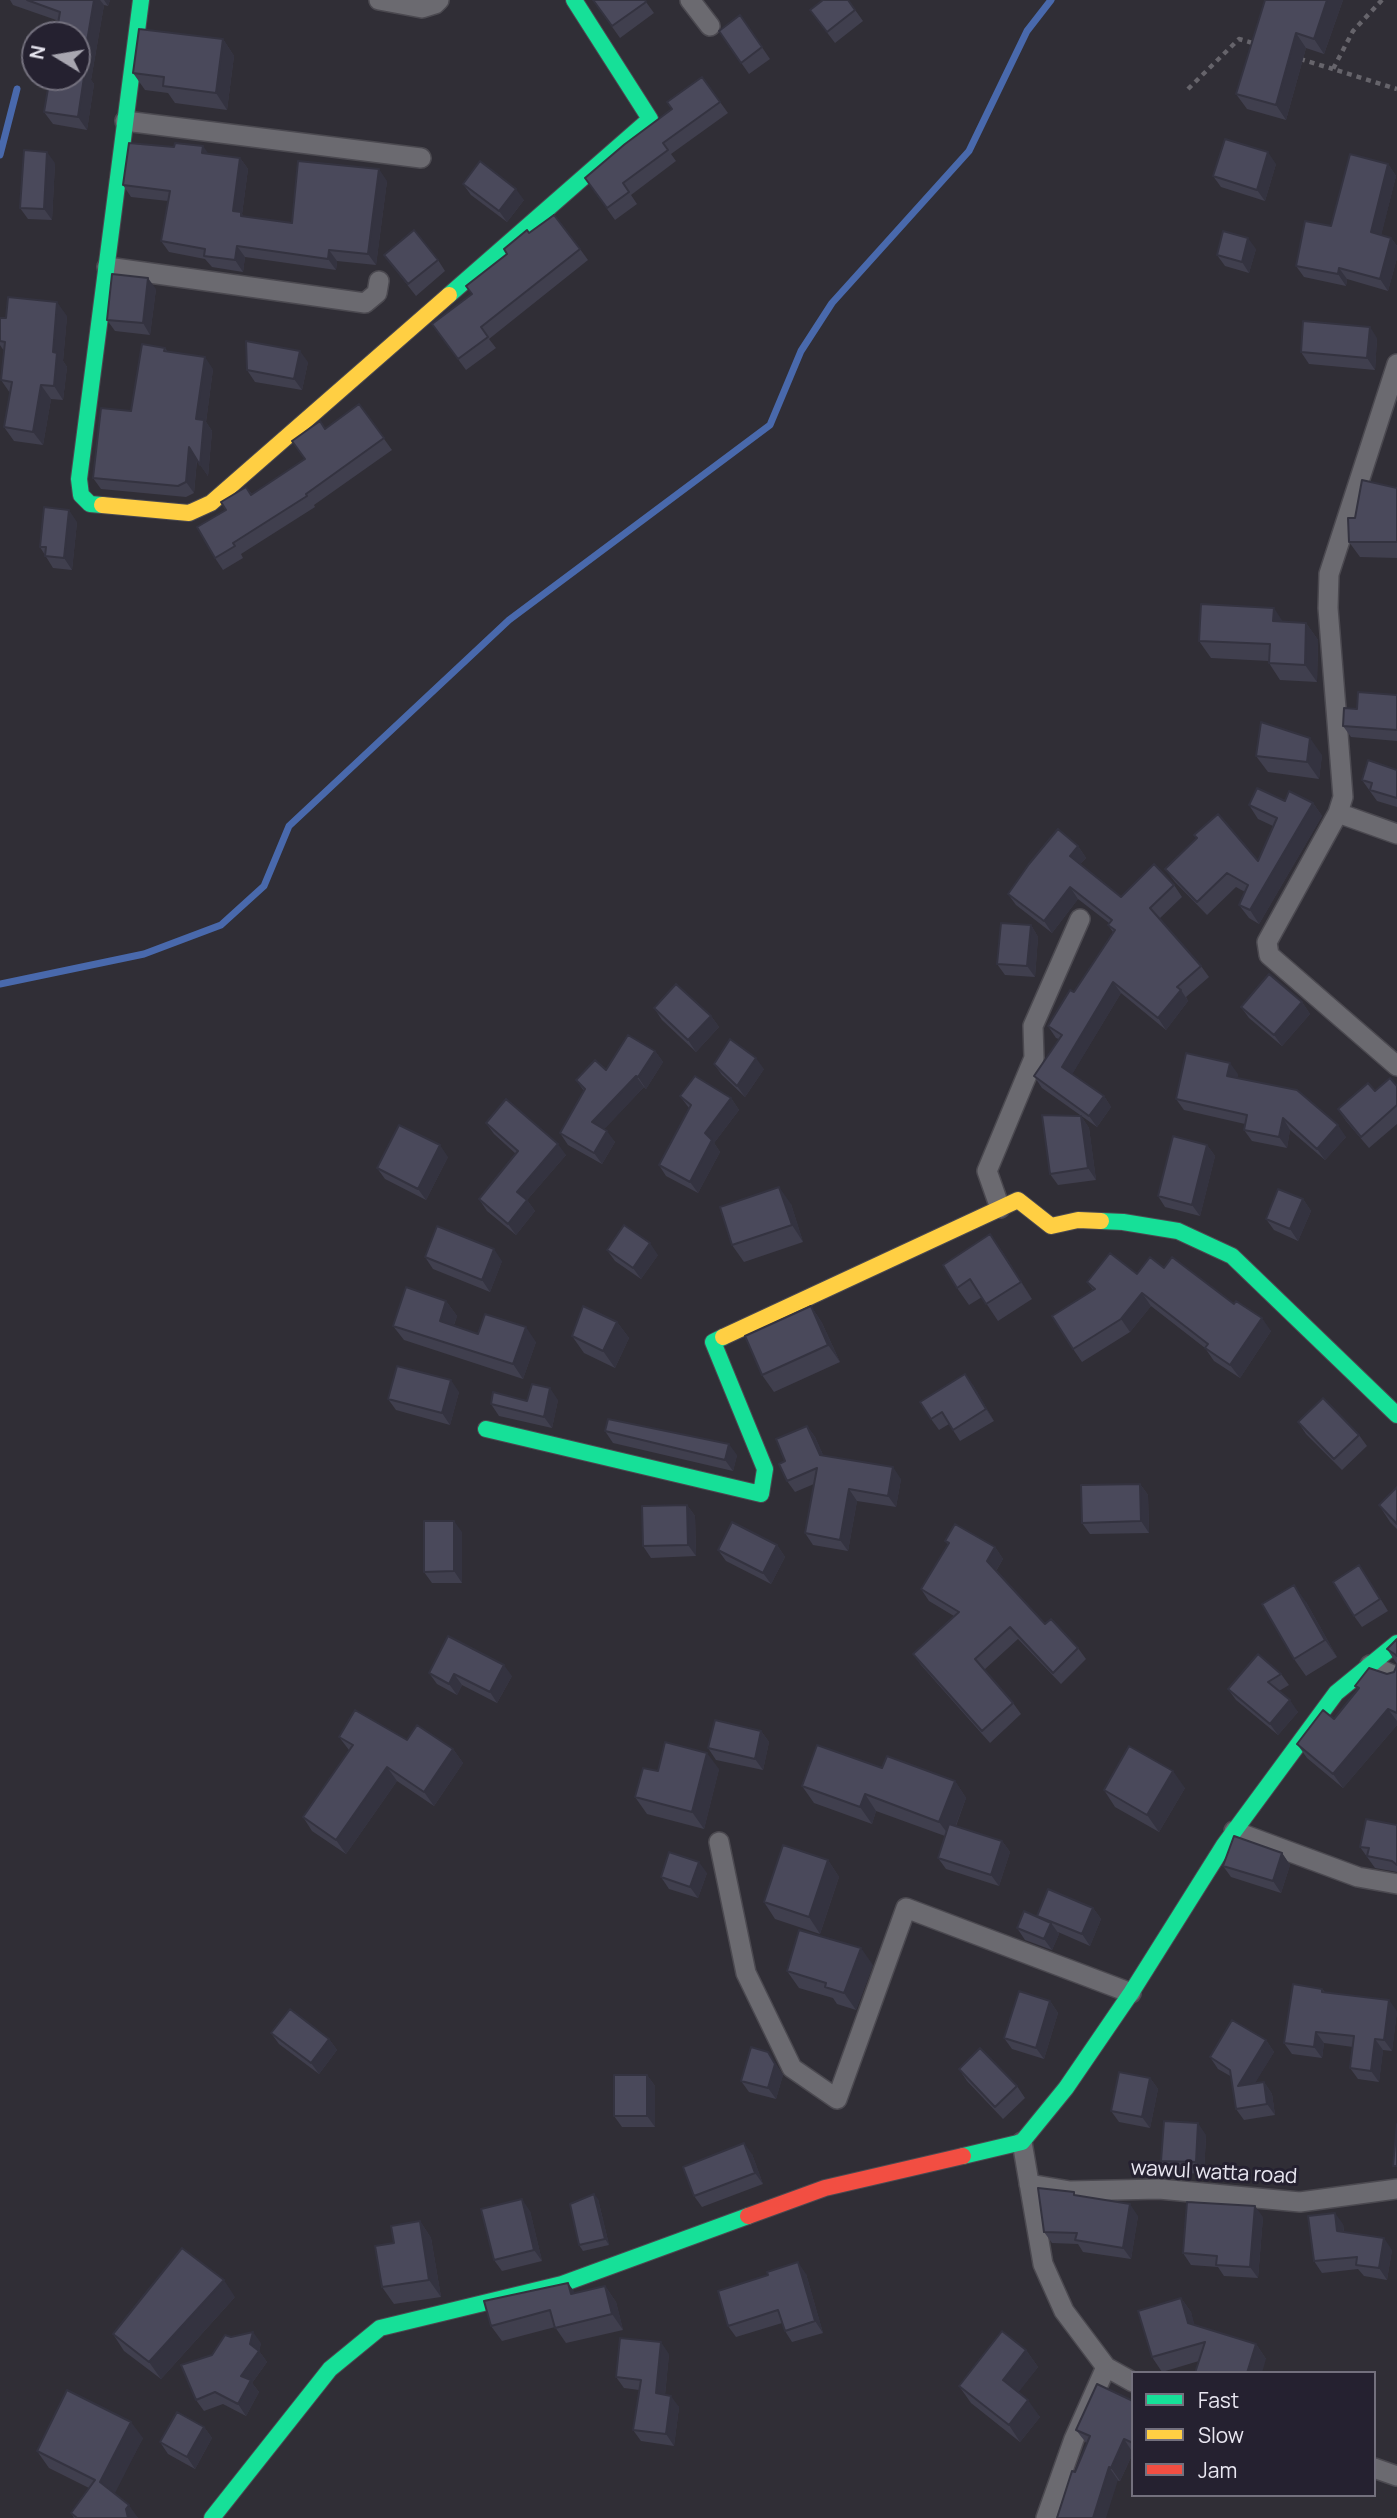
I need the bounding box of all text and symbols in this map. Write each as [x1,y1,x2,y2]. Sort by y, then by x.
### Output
north arrow [21,21,91,91]
text: N [23,43,51,62]
street label: wawul watta road [1130,2156,1298,2190]
legend [1131,2371,1376,2497]
text: Fast [1198,2386,1239,2414]
text: Slow [1198,2421,1244,2449]
text: Jam [1198,2456,1237,2484]

